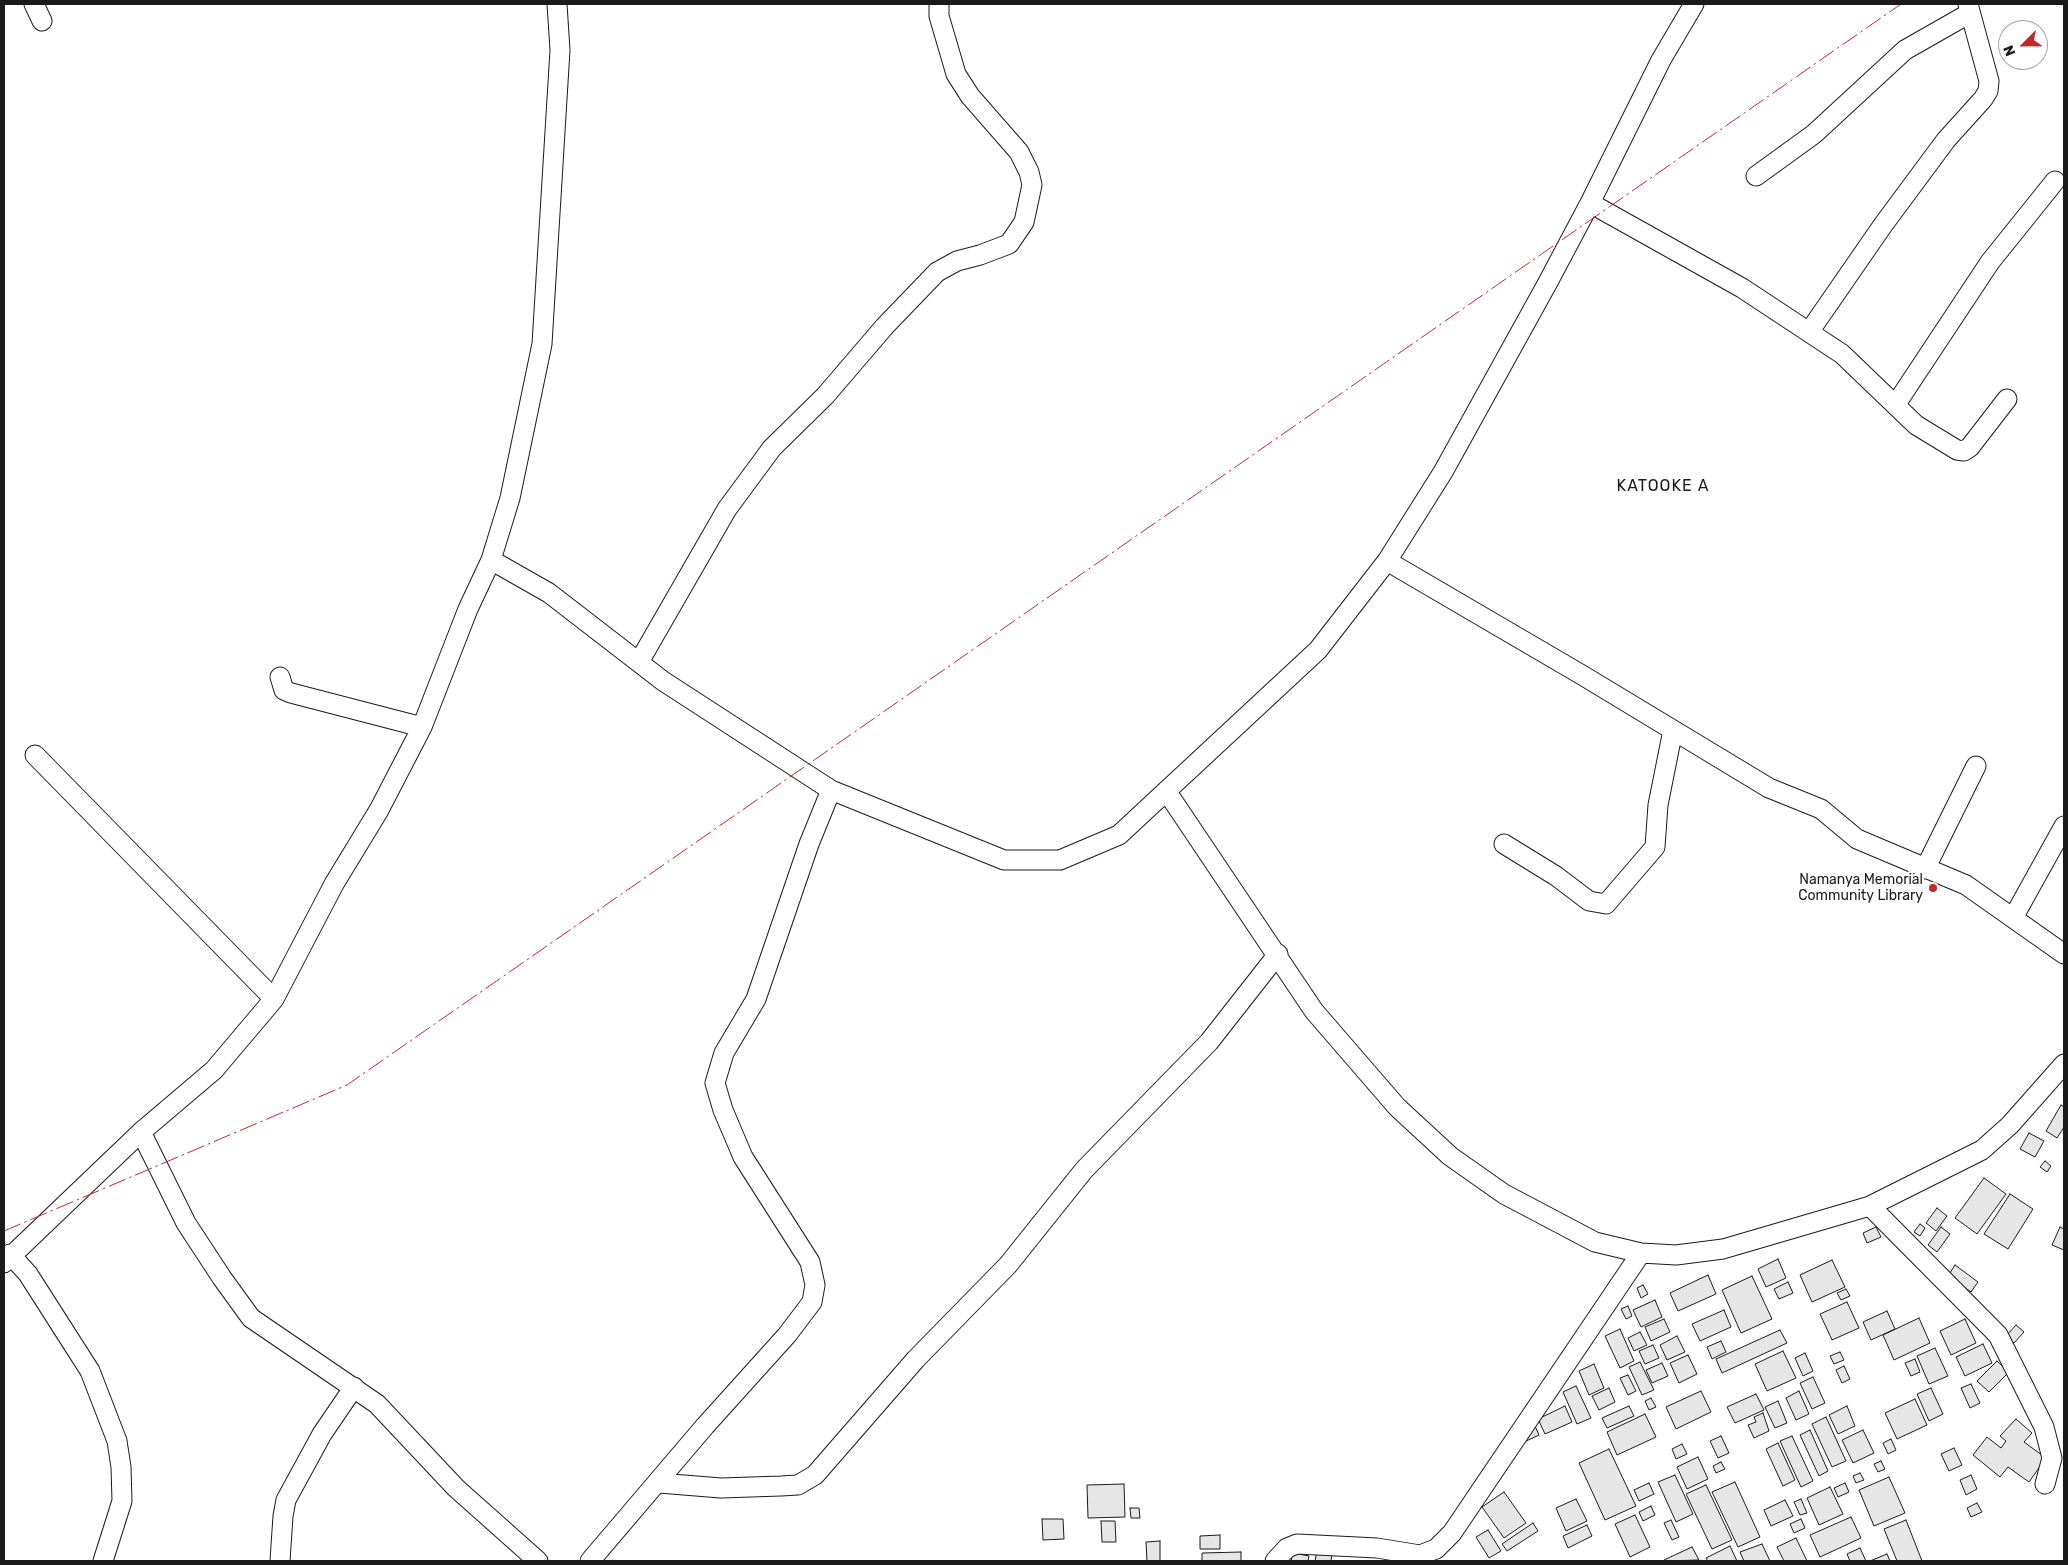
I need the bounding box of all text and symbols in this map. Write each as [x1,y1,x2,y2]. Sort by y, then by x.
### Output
north arrow [1998,20,2048,70]
text: N [2000,43,2019,59]
district label: KATOOKE A [1615,476,1711,496]
place label: Namanya Memorial Community Library [1798,872,1923,904]
marker: Namanya Memorial Community Library [1927,882,1939,894]

